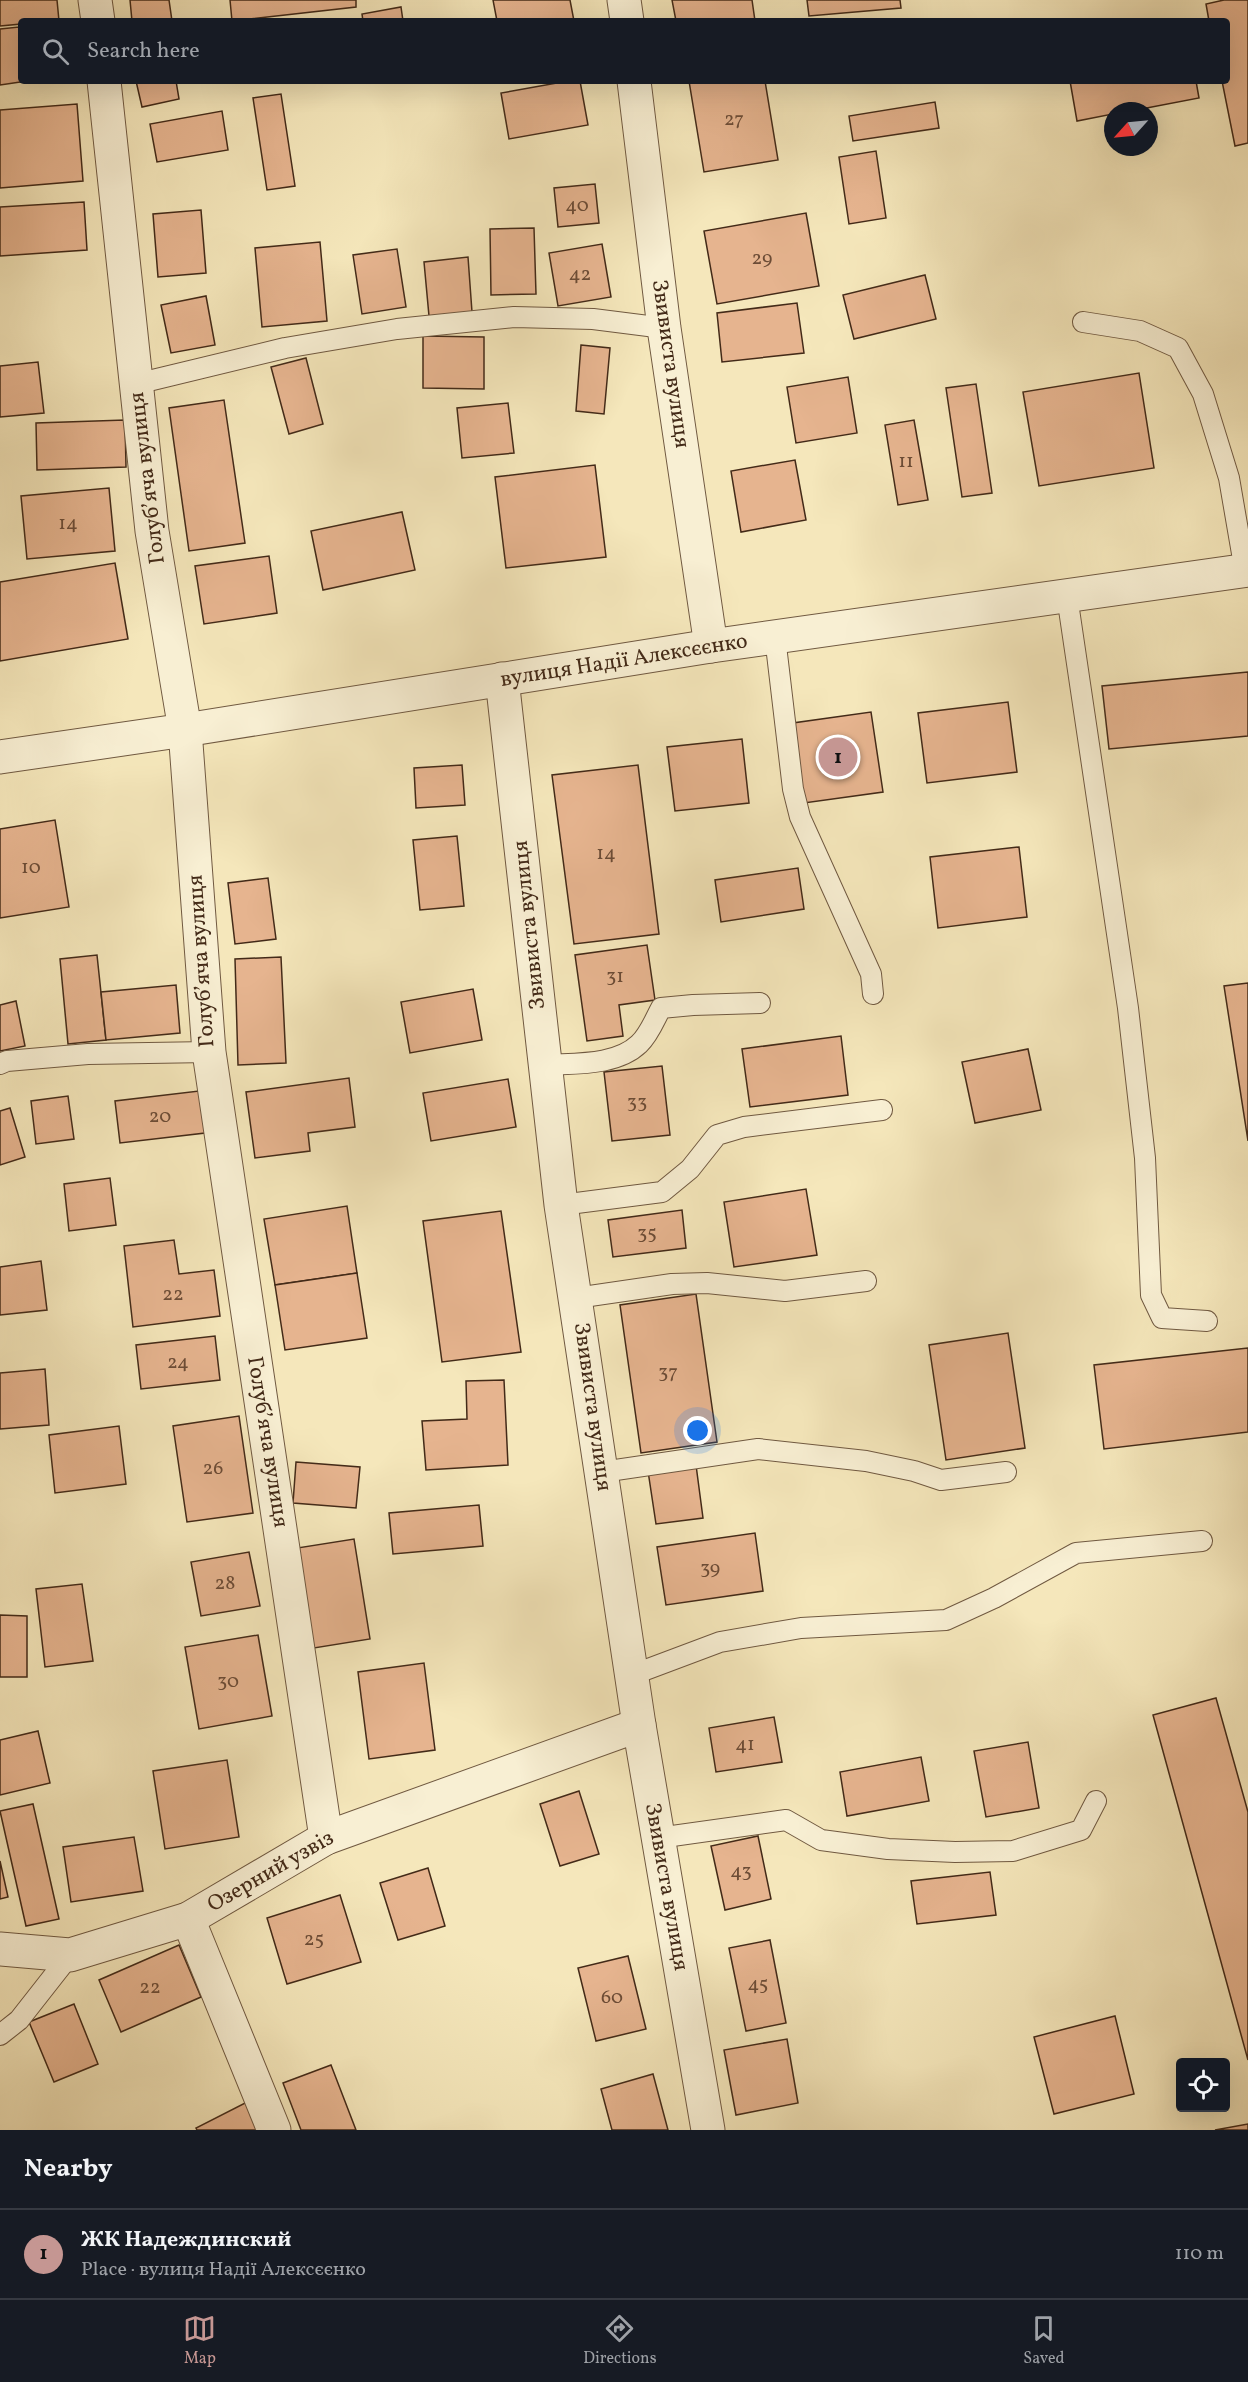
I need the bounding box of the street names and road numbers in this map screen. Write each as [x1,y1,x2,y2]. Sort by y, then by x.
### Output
street label: Звивиста вулиця [643,278,697,450]
street label: Голубʼяча вулиця [122,390,174,566]
street label: вулиця Надії Алексєєнко [498,626,750,696]
street label: Звивиста вулиця [506,839,554,1011]
street label: Голубʼяча вулиця [181,874,223,1048]
street label: Звивиста вулиця [565,1321,619,1493]
street label: Голубʼяча вулиця [238,1354,296,1530]
street label: Звивиста вулиця [636,1801,696,1973]
street label: Озерний узвіз [202,1823,340,1921]

